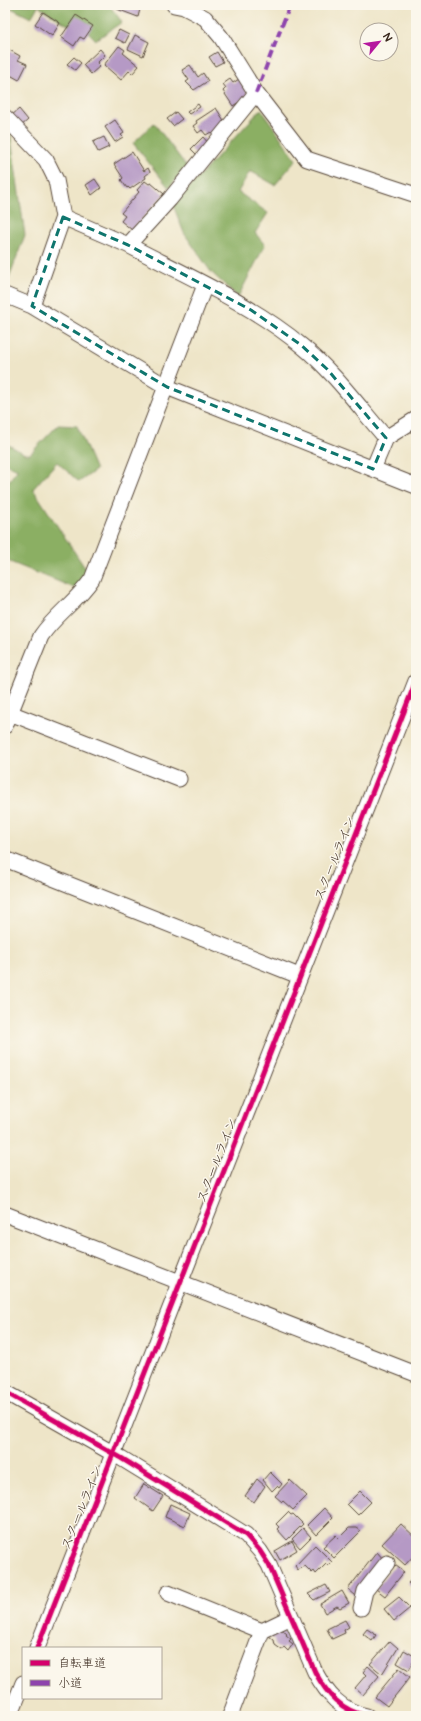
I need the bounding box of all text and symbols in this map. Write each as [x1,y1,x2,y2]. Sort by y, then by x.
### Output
north arrow [359,22,399,62]
text: N [380,31,395,44]
street label: スクールライン [311,814,359,903]
street label: スクールライン [193,1116,240,1205]
street label: スクールライン [58,1463,106,1552]
legend [22,1647,162,1699]
text: 自転車道 [58,1656,106,1671]
text: 小道 [58,1676,82,1691]

